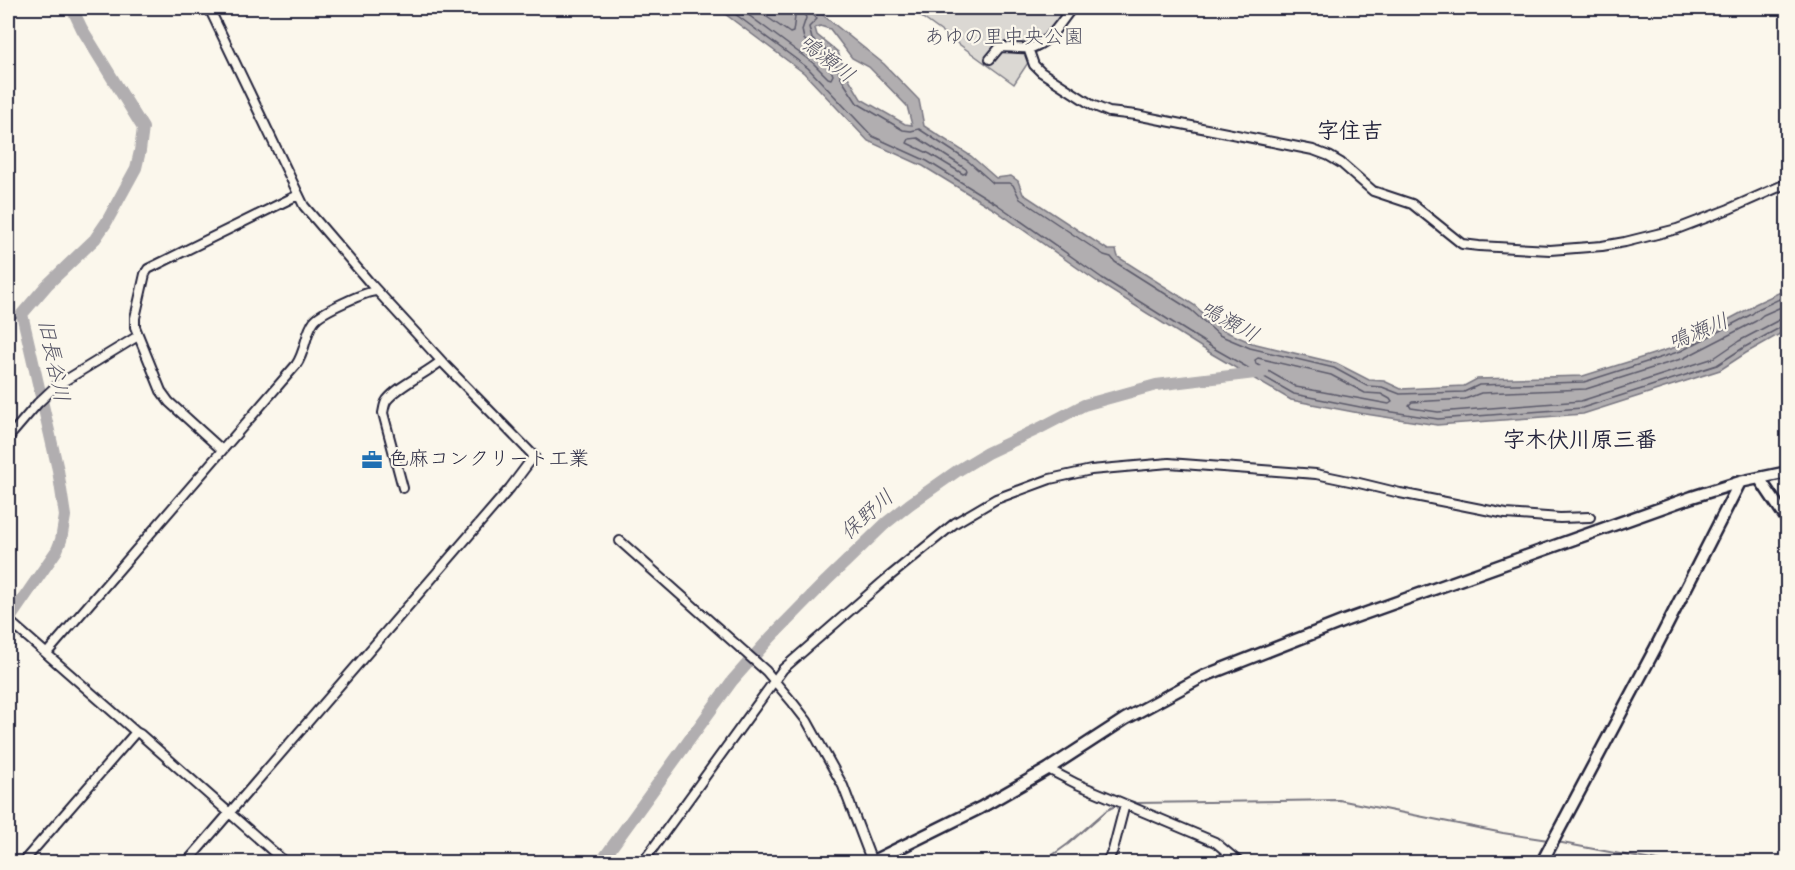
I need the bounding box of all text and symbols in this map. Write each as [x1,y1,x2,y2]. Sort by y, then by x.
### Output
park label: あゆの里中央公園 [924,24,1084,53]
water label: 鳴瀬川 [792,29,860,91]
district label: 字住吉 [1317,117,1383,149]
water label: 鳴瀬川 [1194,295,1264,351]
water label: 鳴瀬川 [1664,307,1734,359]
water label: 旧長谷川 [29,317,75,405]
district label: 字木伏川原三番 [1503,426,1657,458]
place label: 色麻コンクリート工業 [389,446,589,475]
office icon: 色麻コンクリート工業 [360,448,384,472]
water label: 保野川 [835,484,901,548]

